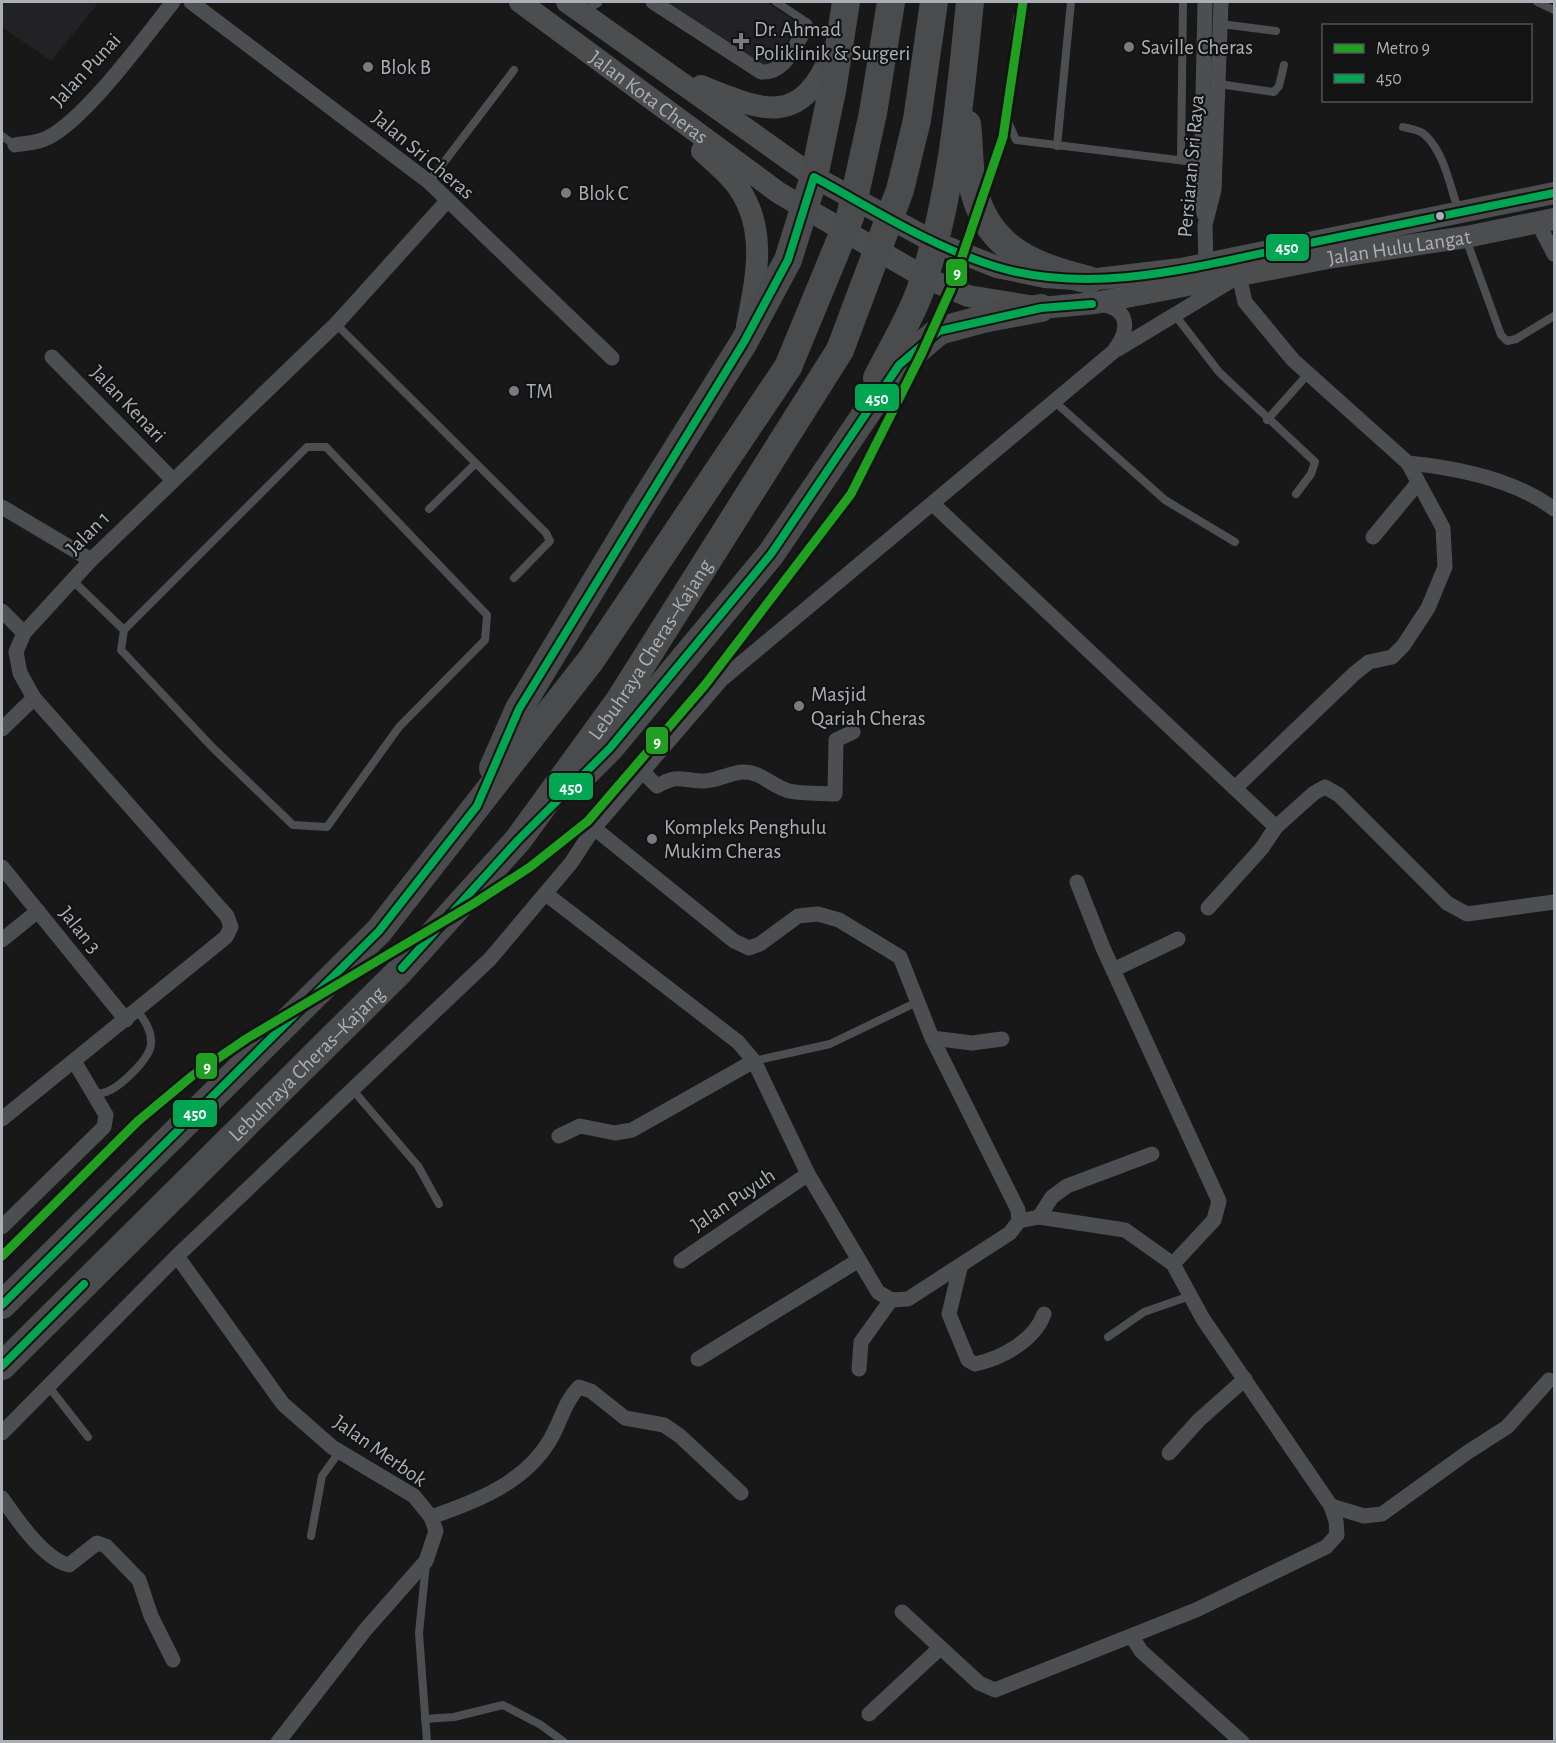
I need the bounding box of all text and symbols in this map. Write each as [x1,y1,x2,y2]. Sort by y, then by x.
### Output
place label: Dr. Ahmad Poliklinik & Surgeri [754,19,910,64]
legend [1322,24,1532,102]
street label: Jalan Punai [47,29,125,111]
marker: Dr. Ahmad Poliklinik & Surgeri [732,32,750,50]
place label: Saville Cheras [1141,37,1253,58]
marker: Saville Cheras [1122,40,1136,54]
text: Metro 9 [1376,40,1430,58]
street label: Jalan Kota Cheras [586,46,712,147]
place label: Blok B [380,57,431,78]
marker: Blok B [361,60,375,74]
text: 450 [1376,70,1402,88]
street label: Persiaran Sri Raya [1174,93,1208,238]
street label: Jalan Sri Cheras [368,107,478,203]
place label: Blok C [578,183,629,204]
marker: Blok C [559,186,573,200]
unlabelled marker [1434,210,1446,222]
street label: Jalan Hulu Langat [1326,226,1473,268]
line badge: 450 [1265,233,1310,262]
text: 450 [1275,240,1299,256]
line badge: 9 [945,258,968,287]
text: 9 [953,265,961,281]
street label: Jalan Kenari [87,362,169,446]
place label: TM [526,381,553,402]
line badge: 450 [854,383,900,412]
marker: TM [507,384,521,398]
text: 450 [865,391,889,407]
street label: Jalan 1 [62,507,114,559]
street label: Lebuhraya Cheras–Kajang [584,555,716,744]
place label: Masjid Qariah Cheras [811,684,925,729]
marker: Masjid Qariah Cheras [792,699,806,713]
line badge: 9 [645,726,669,755]
text: 9 [653,734,661,750]
line badge: 450 [548,772,594,801]
text: 450 [559,780,583,796]
place label: Kompleks Penghulu Mukim Cheras [664,817,827,862]
marker: Kompleks Penghulu Mukim Cheras [645,832,659,846]
street label: Jalan 3 [55,903,105,957]
street label: Lebuhraya Cheras–Kajang [224,982,389,1145]
line badge: 9 [195,1052,218,1080]
text: 9 [203,1059,211,1075]
line badge: 450 [172,1099,218,1128]
text: 450 [183,1106,207,1122]
street label: Jalan Puyuh [687,1164,779,1236]
street label: Jalan Merbok [330,1411,431,1491]

